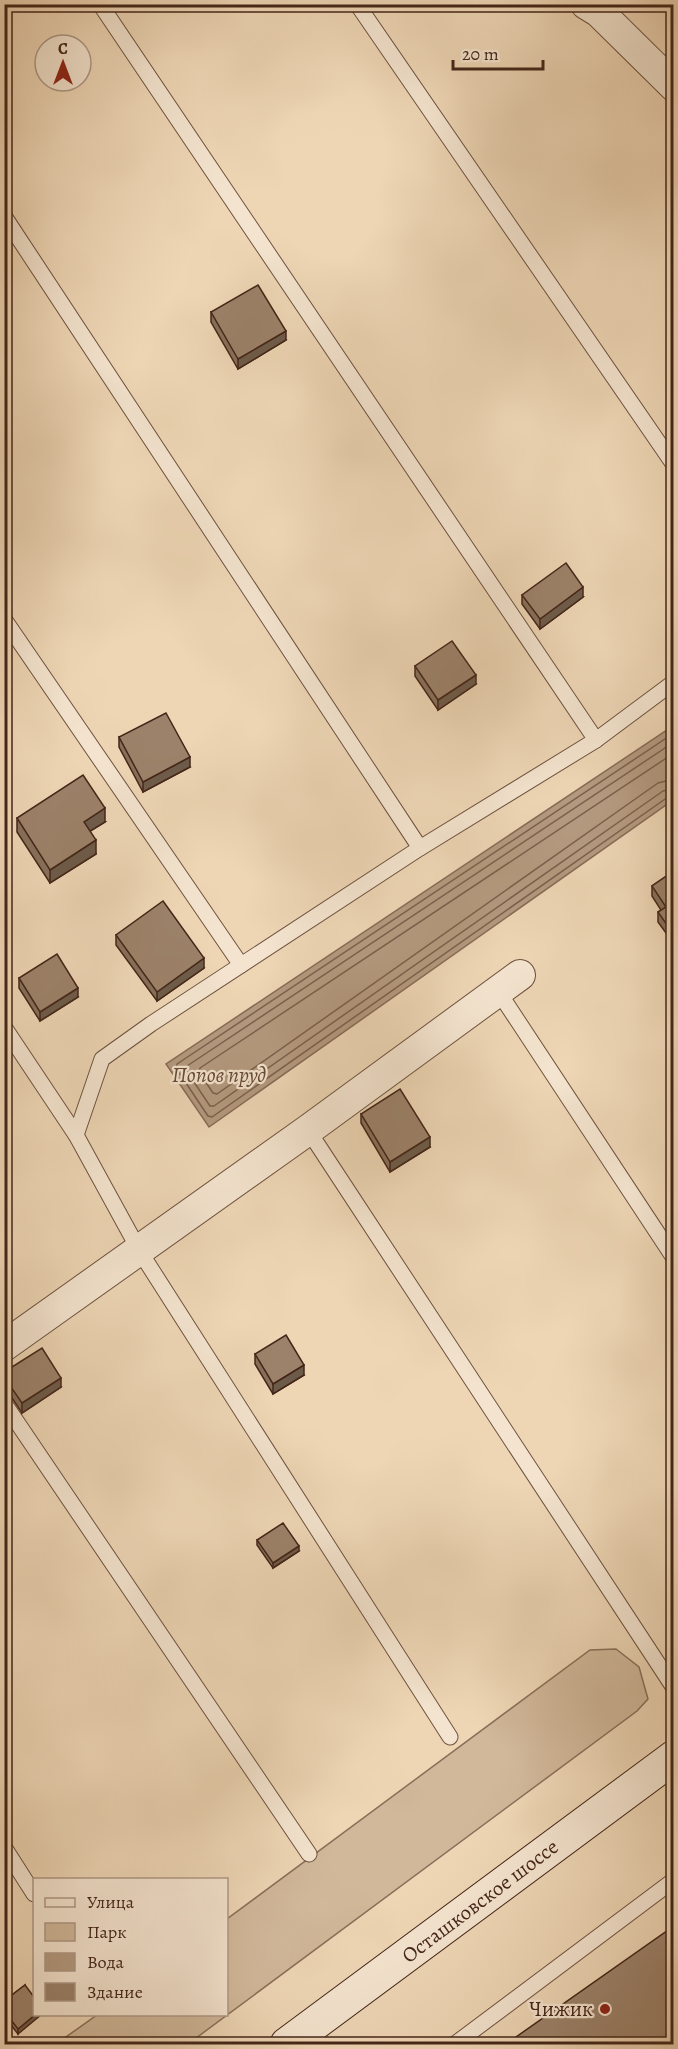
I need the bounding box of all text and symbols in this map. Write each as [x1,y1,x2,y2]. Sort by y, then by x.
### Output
north arrow [33,33,93,93]
scale bar [453,33,543,71]
text: С [58,38,68,60]
text: 20 m [462,42,499,66]
water label: Попов пруд [172,1060,266,1090]
street label: Осташковское шоссе [396,1833,564,1969]
legend [33,1878,228,2016]
text: Улица [87,1890,135,1914]
text: Парк [87,1920,127,1944]
text: Вода [87,1950,125,1974]
text: Здание [87,1980,143,2004]
place label: Чижик [529,1995,593,2023]
marker: Чижик [598,2002,612,2016]

